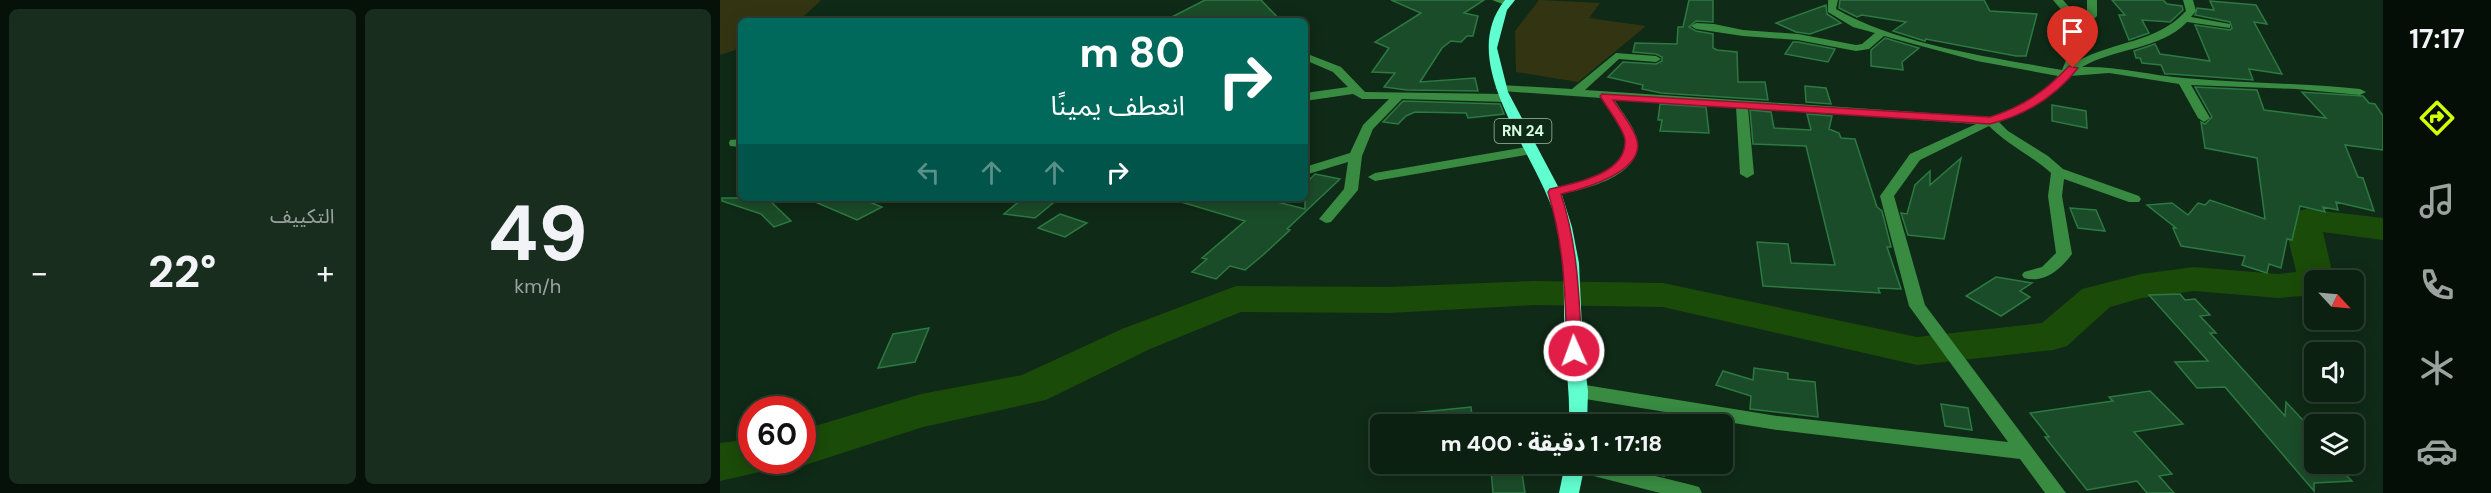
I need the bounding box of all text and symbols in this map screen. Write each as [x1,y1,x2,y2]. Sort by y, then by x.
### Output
pin [2047,6,2098,68]
icon: arrive [2056,15,2089,48]
text: 17:17 [2409,21,2465,56]
text: 80 m [1079,25,1185,80]
icon: right [1206,42,1284,120]
text: انعطف يمينًا [1050,88,1185,123]
icon: directions [2416,97,2458,139]
road number: RN 24 [1494,119,1552,143]
icon: left [912,156,945,189]
icon: ahead [975,156,1008,189]
icon: ahead [1038,156,1071,189]
icon: right [1101,156,1134,189]
icon: music [2416,180,2458,222]
text: 49 [488,183,588,284]
text: التكييف [270,203,335,229]
text: 22° [148,242,216,301]
text: − [30,251,48,294]
text: + [316,251,334,294]
icon: phone [2416,264,2458,306]
north arrow [2304,270,2364,330]
map controls [2304,270,2364,474]
text: km/h [514,273,561,299]
position arrow [1542,319,1606,383]
button: sound [2304,342,2364,402]
icon: climate [2416,347,2458,389]
speed limit sign: 60 [738,396,816,474]
button: layers [2304,414,2364,474]
text: 17:18 · 1 دقيقة · 400 m [1441,429,1662,458]
icon: car [2416,430,2458,472]

